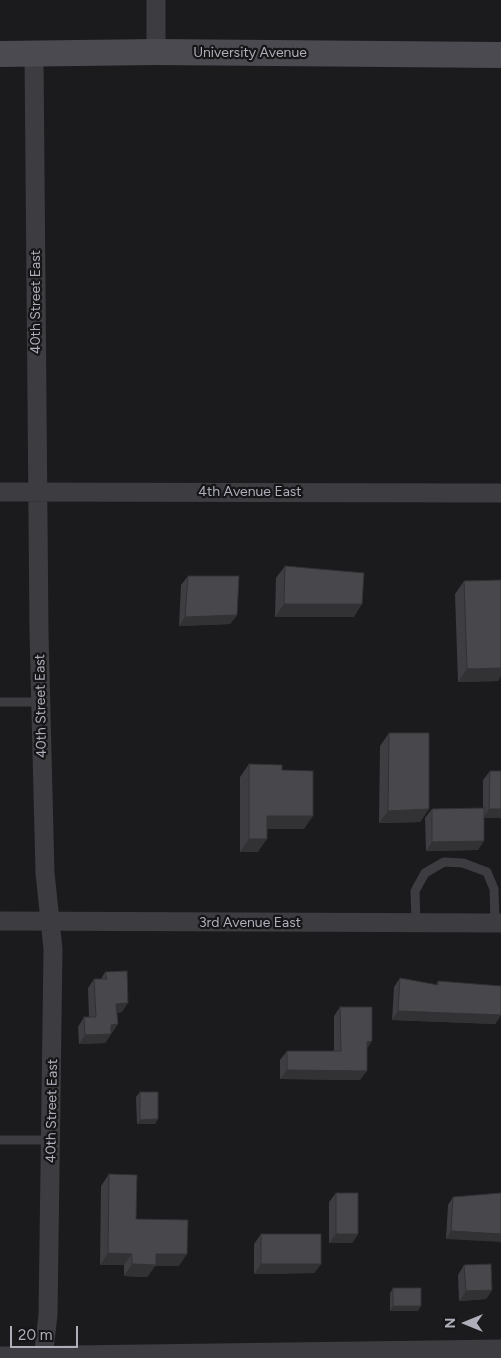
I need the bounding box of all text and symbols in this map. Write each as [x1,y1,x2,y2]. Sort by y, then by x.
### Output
street label: University Avenue [193,45,307,61]
street label: 40th Street East [28,250,44,354]
street label: 4th Avenue East [198,484,302,500]
street label: 40th Street East [32,654,50,758]
street label: 3rd Avenue East [199,915,301,931]
street label: 40th Street East [43,1059,61,1163]
north arrow [441,1298,491,1348]
scale bar [12,1316,80,1348]
text: N [442,1318,459,1328]
text: 20 m [18,1326,52,1344]

